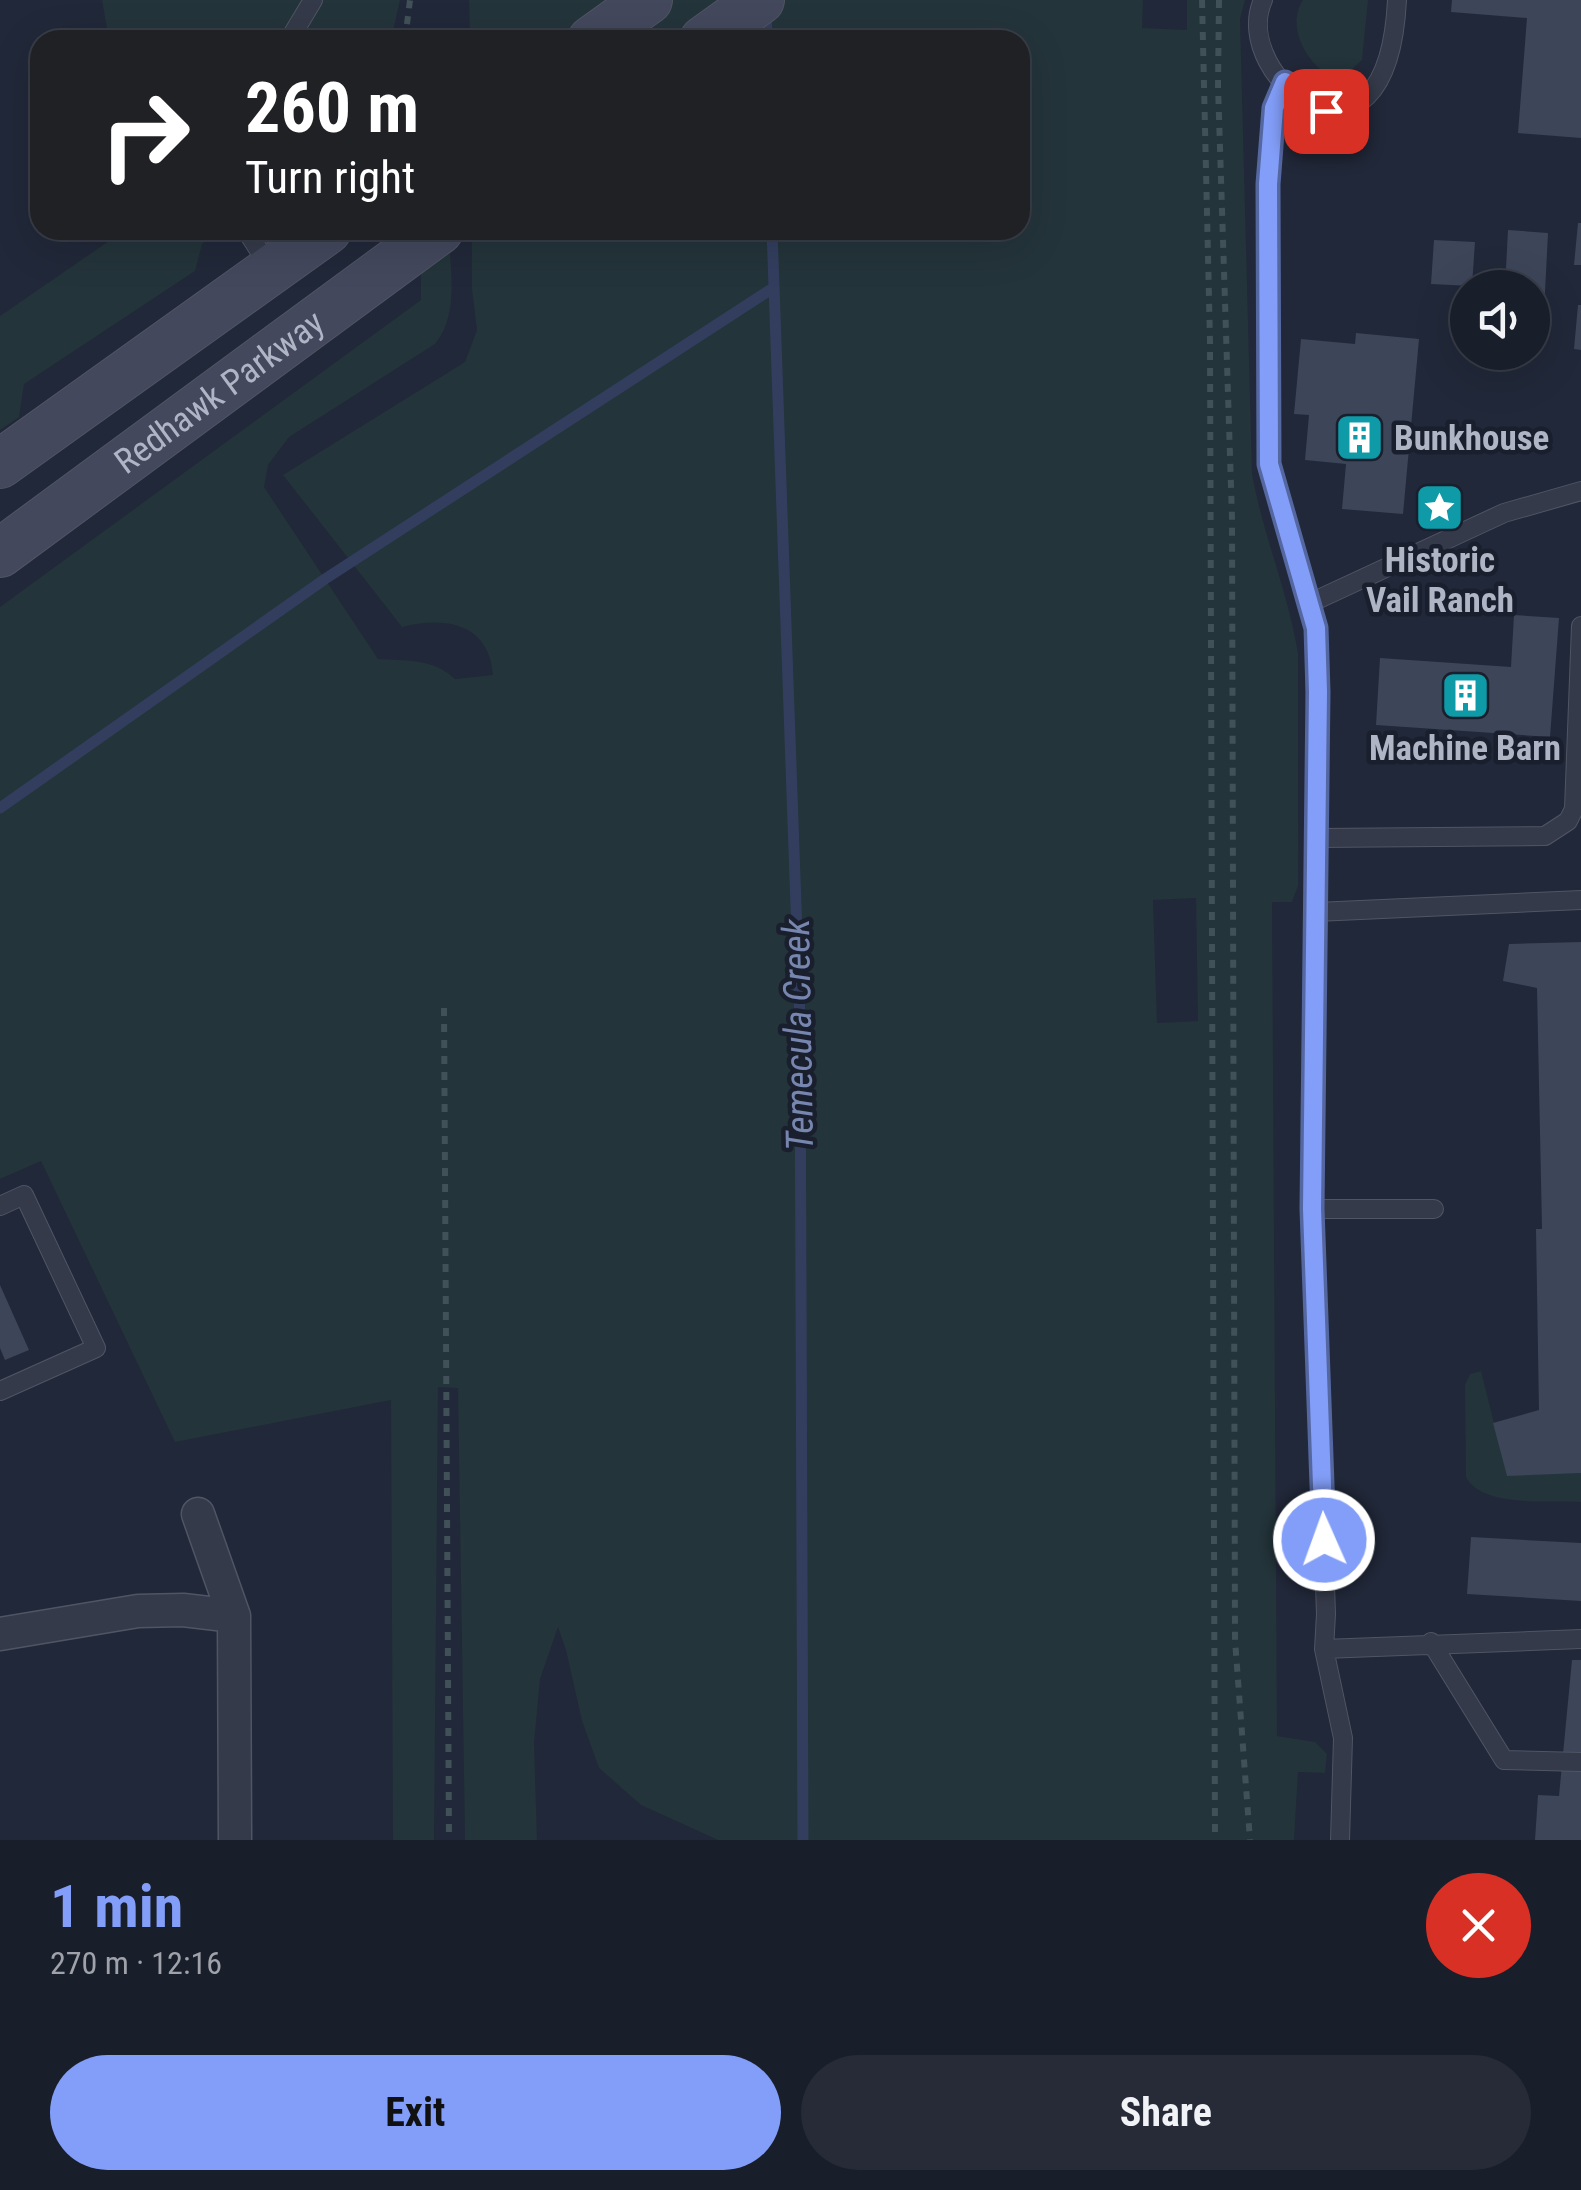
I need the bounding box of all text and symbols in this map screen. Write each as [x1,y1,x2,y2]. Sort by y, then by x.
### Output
text: 260 m [245,67,419,149]
pin [1284,69,1369,154]
icon: right [80,70,210,200]
icon: arrive [1299,84,1354,139]
text: Turn right [245,151,415,204]
map controls [1450,270,1550,370]
button: sound [1450,270,1550,370]
street label: Redhawk Parkway [107,302,332,482]
building icon: Bunkhouse [1333,412,1385,464]
place label: Bunkhouse [1394,418,1549,459]
place icon: Historic Vail Ranch [1414,482,1466,534]
place label: Historic Vail Ranch [1366,540,1514,621]
building icon: Machine Barn [1439,670,1491,722]
place label: Machine Barn [1369,728,1561,769]
water label: Temecula Creek [774,917,822,1151]
position arrow [1272,1488,1376,1592]
text: 1 min [50,1871,183,1942]
button: close [1426,1873,1531,1978]
text: 270 m · 12:16 [50,1944,222,1982]
button: Exit [50,2055,781,2170]
button: Share [801,2055,1531,2170]

